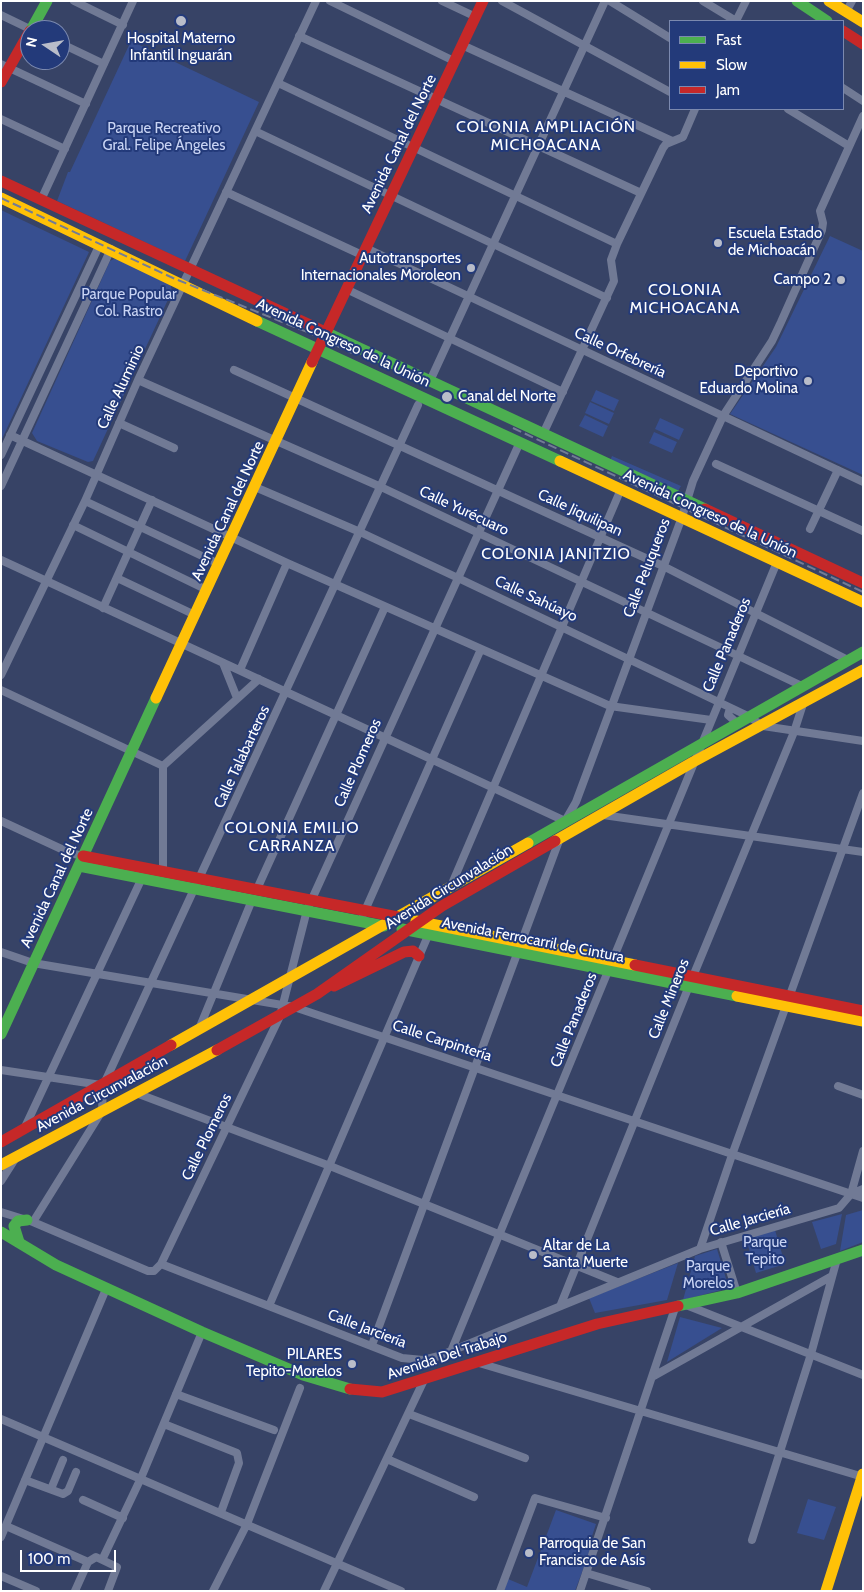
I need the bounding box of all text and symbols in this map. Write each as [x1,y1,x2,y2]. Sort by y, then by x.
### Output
marker: Hospital Materno Infantil Inguarán [174,14,188,28]
north arrow [20,20,70,70]
legend [669,20,844,110]
place label: Hospital Materno Infantil Inguarán [127,30,235,65]
text: Fast [716,31,741,49]
text: N [21,35,41,49]
text: Slow [716,56,747,74]
street label: Avenida Canal del Norte [358,72,440,216]
text: Jam [716,81,740,99]
district label: COLONIA AMPLIACIÓN MICHOACANA [454,117,638,155]
park label: Parque Recreativo Gral. Felipe Ángeles [103,120,225,155]
place label: Escuela Estado de Michoacán [728,225,822,260]
marker: Escuela Estado de Michoacán [712,237,724,249]
place label: Autotransportes Internacionales Moroleon [301,250,461,285]
marker: Autotransportes Internacionales Moroleon [465,262,477,274]
place label: Campo 2 [774,271,831,289]
marker: Campo 2 [835,274,847,286]
district label: COLONIA MICHOACANA [628,280,742,318]
park label: Parque Popular Col. Rastro [81,286,177,321]
street label: Avenida Congreso de la Unión [253,295,433,391]
street label: Calle Orfebrería [571,324,669,382]
street label: Calle Aluminio [94,342,148,432]
place label: Deportivo Eduardo Molina [699,363,798,398]
marker: Deportivo Eduardo Molina [802,375,814,387]
place label: Canal del Norte [458,388,556,406]
marker: Canal del Norte [440,390,454,404]
street label: Avenida Canal del Norte [188,438,268,584]
street label: Avenida Congreso de la Unión [620,466,800,562]
street label: Calle Yurécuaro [416,482,512,540]
street label: Calle Jiquilipan [535,486,625,540]
street label: Calle Peluqueros [620,516,674,620]
district label: COLONIA JANITZIO [479,544,633,564]
street label: Calle Sahúayo [492,572,580,626]
street label: Calle Panaderos [699,595,755,695]
street label: Calle Talabarteros [210,703,274,811]
street label: Calle Plomeros [331,716,385,810]
street label: Avenida Canal del Norte [17,805,97,951]
district label: COLONIA EMILIO CARRANZA [223,818,361,856]
street label: Avenida Circunvalación [382,841,516,933]
street label: Avenida Ferrocarril de Cintura [440,913,626,967]
street label: Calle Mineros [645,956,693,1042]
street label: Calle Panaderos [547,970,601,1070]
street label: Calle Carpintería [390,1016,494,1066]
street label: Avenida Circunvalación [33,1052,171,1136]
street label: Calle Plomeros [178,1091,236,1183]
street label: Calle Jarciería [708,1200,792,1240]
park label: Parque Tepito [743,1234,787,1269]
place label: Altar de La Santa Muerte [543,1237,628,1272]
marker: Altar de La Santa Muerte [527,1249,539,1261]
park label: Parque Morelos [683,1258,733,1293]
street label: Calle Jarciería [325,1306,409,1352]
street label: Avenida Del Trabajo [385,1328,509,1384]
place label: PILARES Tepito-Morelos [246,1346,342,1381]
marker: PILARES Tepito-Morelos [346,1358,358,1370]
place label: Parroquia de San Francisco de Asís [539,1535,646,1570]
scale bar [22,1540,119,1572]
marker: Parroquia de San Francisco de Asís [523,1547,535,1559]
text: 100 m [28,1550,70,1568]

